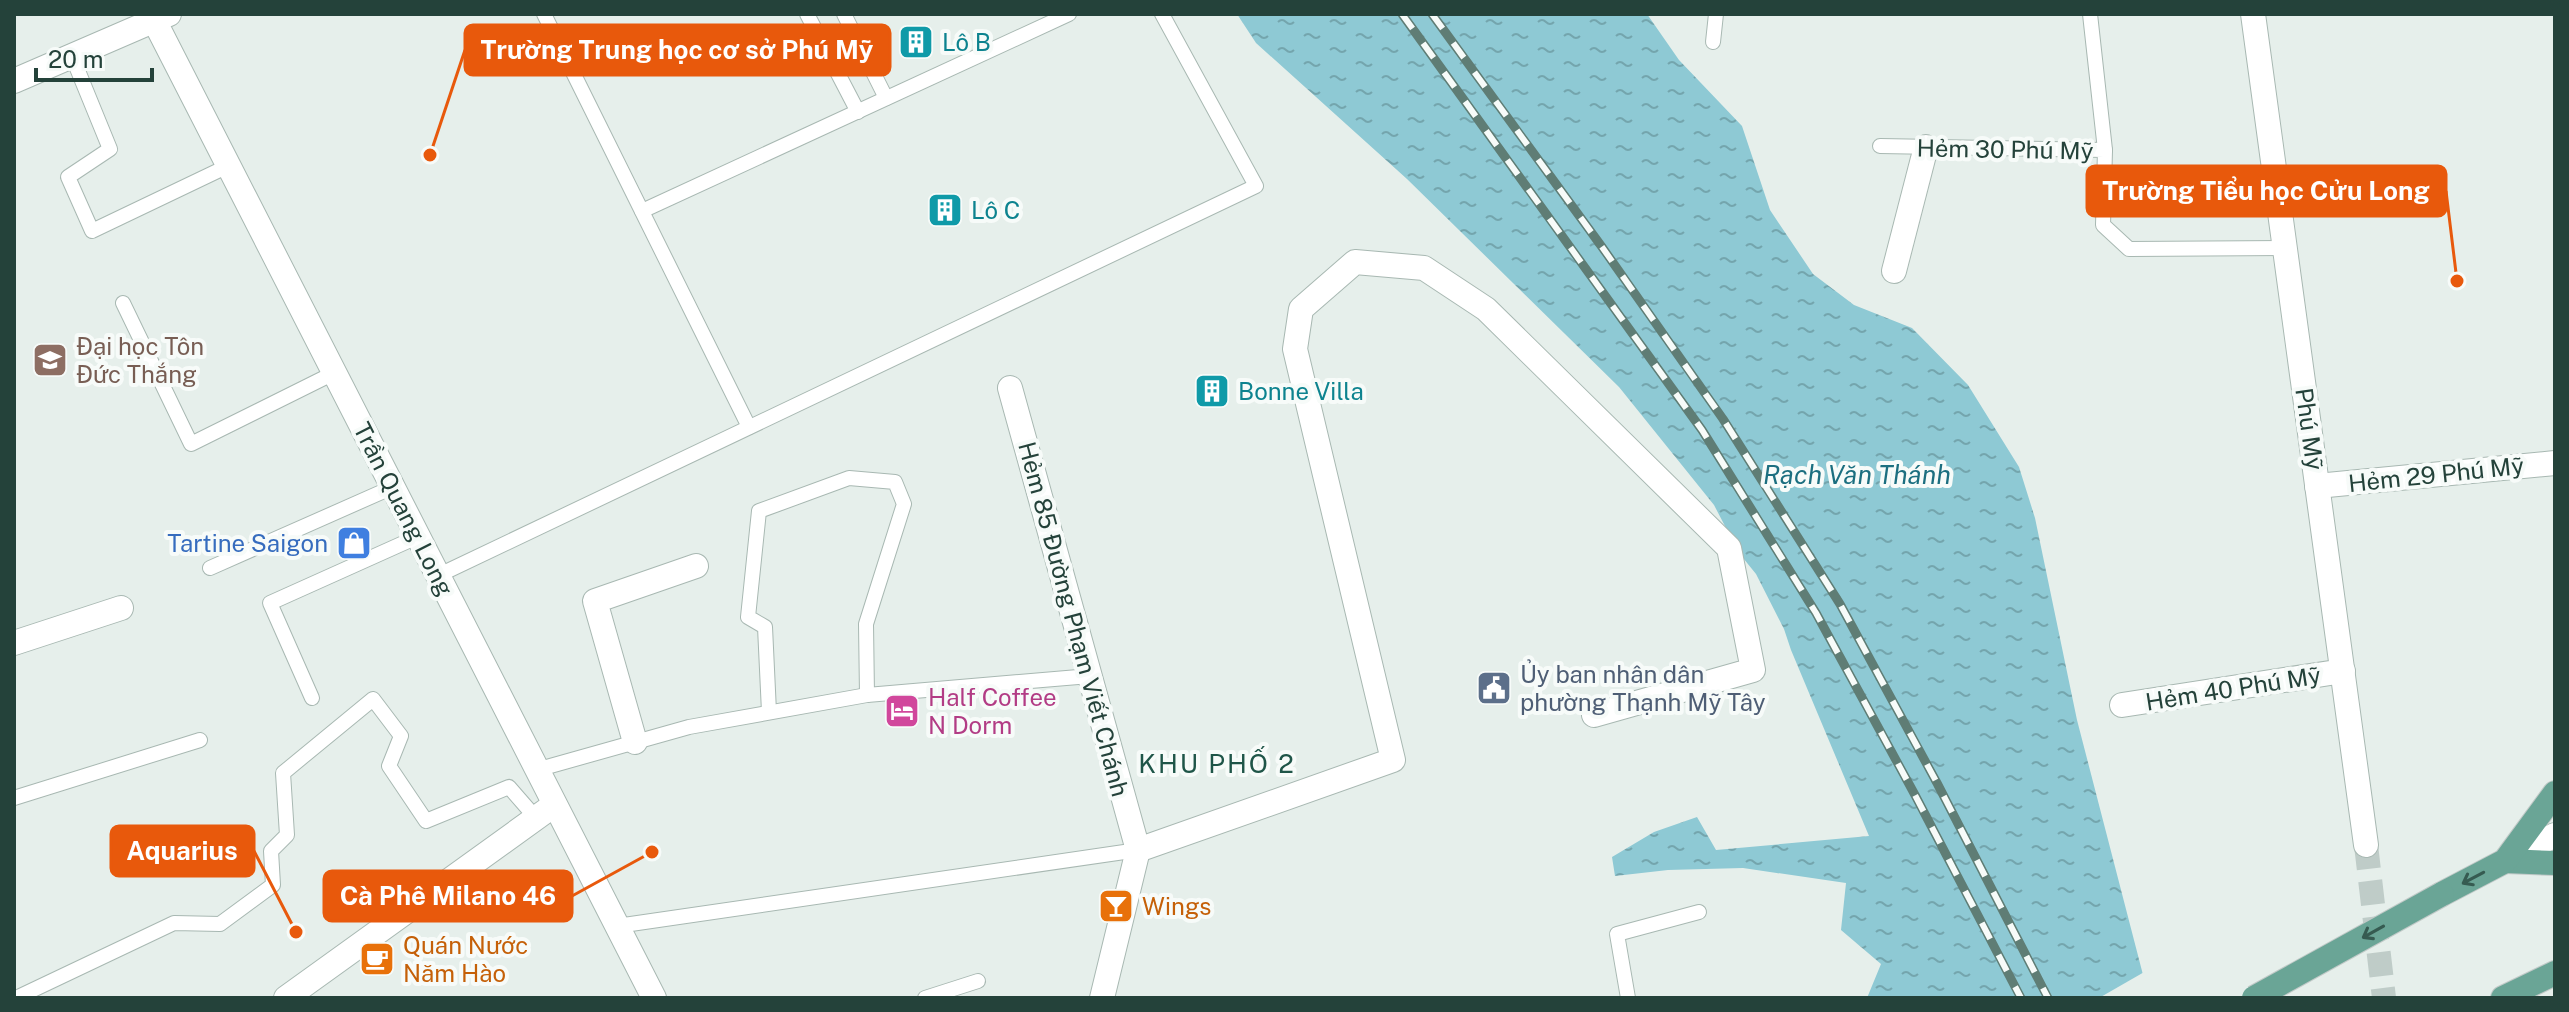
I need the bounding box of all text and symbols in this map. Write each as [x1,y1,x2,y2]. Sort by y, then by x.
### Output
building icon: Lô B [897,23,935,61]
callout: Trường Trung học cơ sở Phú Mỹ [465,25,890,75]
place label: Lô B [942,28,991,56]
scale bar [36,32,152,82]
text: Trường Trung học cơ sở Phú Mỹ [481,34,874,65]
text: 20 m [48,45,104,73]
street label: Hẻm 30 Phú Mỹ [1916,133,2094,165]
callout: Trường Tiểu học Cửu Long [2087,166,2446,216]
text: Trường Tiểu học Cửu Long [2102,175,2430,206]
building icon: Lô C [926,191,964,229]
place label: Lô C [971,196,1020,224]
place label: Đại học Tôn Đức Thắng [76,332,204,388]
school or university icon: Đại học Tôn Đức Thắng [31,341,69,379]
building icon: Bonne Villa [1193,372,1231,410]
place label: Bonne Villa [1238,377,1364,405]
street label: Phú Mỹ [2290,386,2330,472]
street label: Trần Quang Long [348,418,460,600]
street label: Hẻm 85 Đường Phạm Viết Chánh [1013,438,1135,800]
street label: Hẻm 29 Phú Mỹ [2347,451,2525,497]
water label: Rạch Văn Thánh [1763,459,1951,490]
shop icon: Tartine Saigon [335,524,373,562]
place label: Tartine Saigon [167,529,328,557]
place label: Ủy ban nhân dân phường Thạnh Mỹ Tây [1520,659,1766,716]
street label: Hẻm 40 Phú Mỹ [2143,660,2323,716]
public building icon: Ủy ban nhân dân phường Thạnh Mỹ Tây [1475,669,1513,707]
place label: Half Coffee N Dorm [928,683,1057,739]
hotel icon: Half Coffee N Dorm [883,692,921,730]
district label: KHU PHỐ 2 [1138,746,1296,779]
callout: Aquarius [111,826,254,876]
text: Aquarius [126,835,238,866]
one-way arrow [2462,870,2486,886]
callout: Cà Phê Milano 46 [324,871,572,921]
text: Cà Phê Milano 46 [340,880,556,911]
bar icon: Wings [1097,887,1135,925]
place label: Wings [1142,892,1211,920]
one-way arrow [2362,925,2386,940]
place label: Quán Nước Năm Hào [403,931,528,987]
cafe icon: Quán Nước Năm Hào [358,940,396,978]

